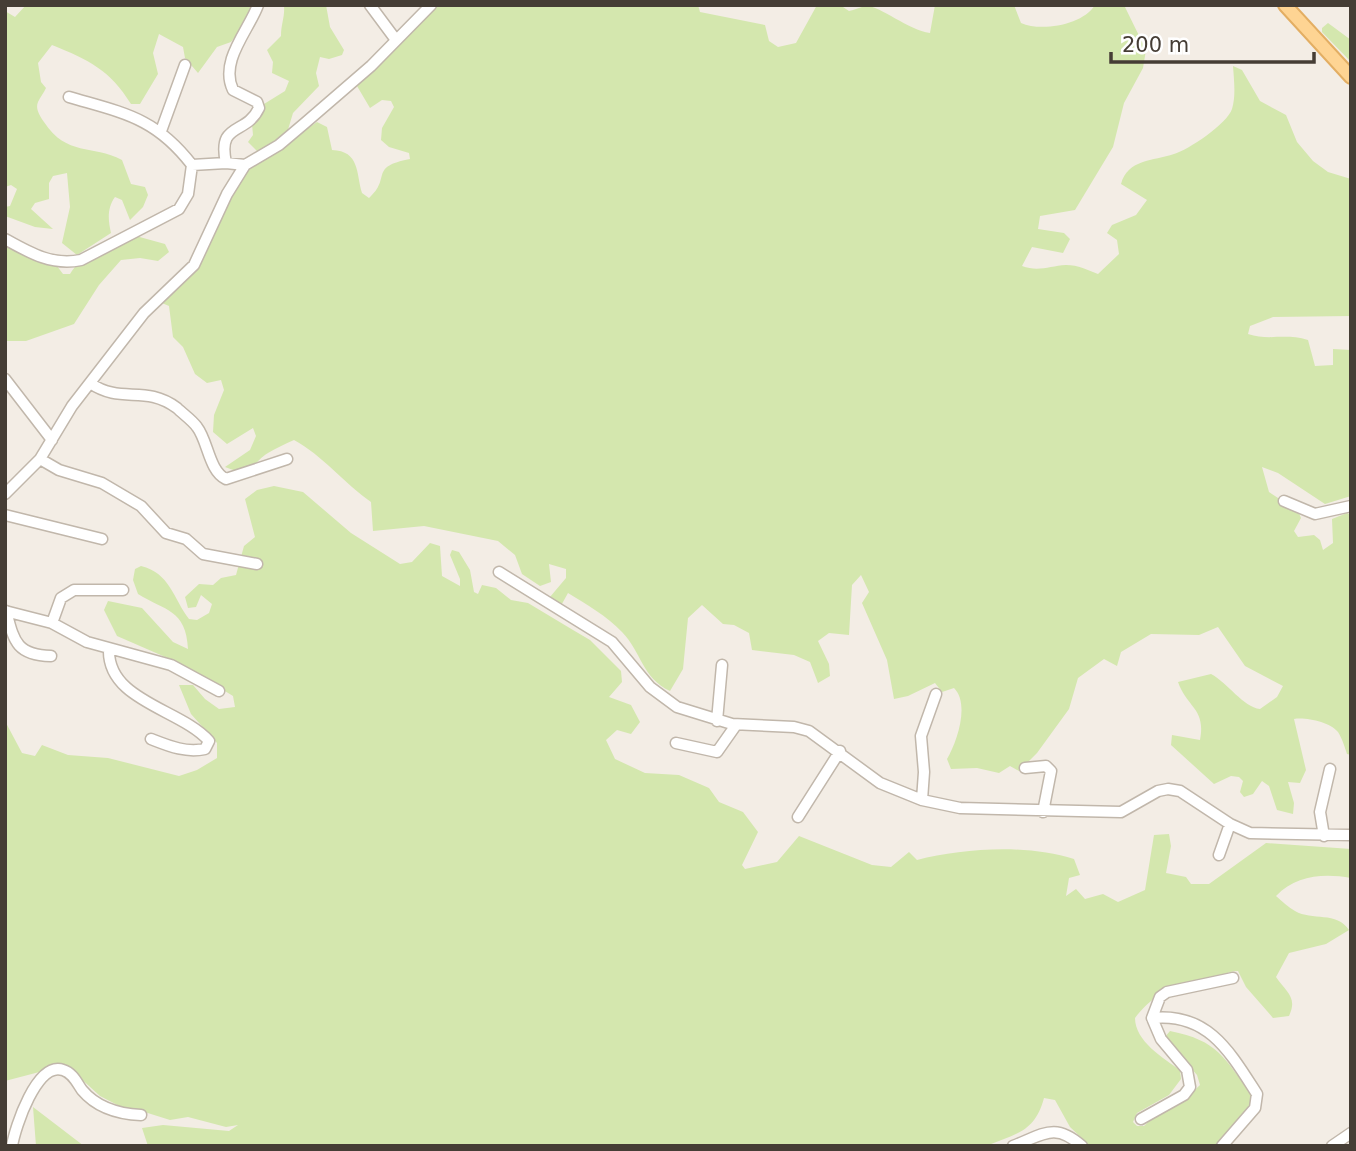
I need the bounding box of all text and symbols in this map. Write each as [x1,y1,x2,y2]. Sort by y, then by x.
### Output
scale bar [1111,21,1314,65]
text: 200 m [1122,33,1189,57]

